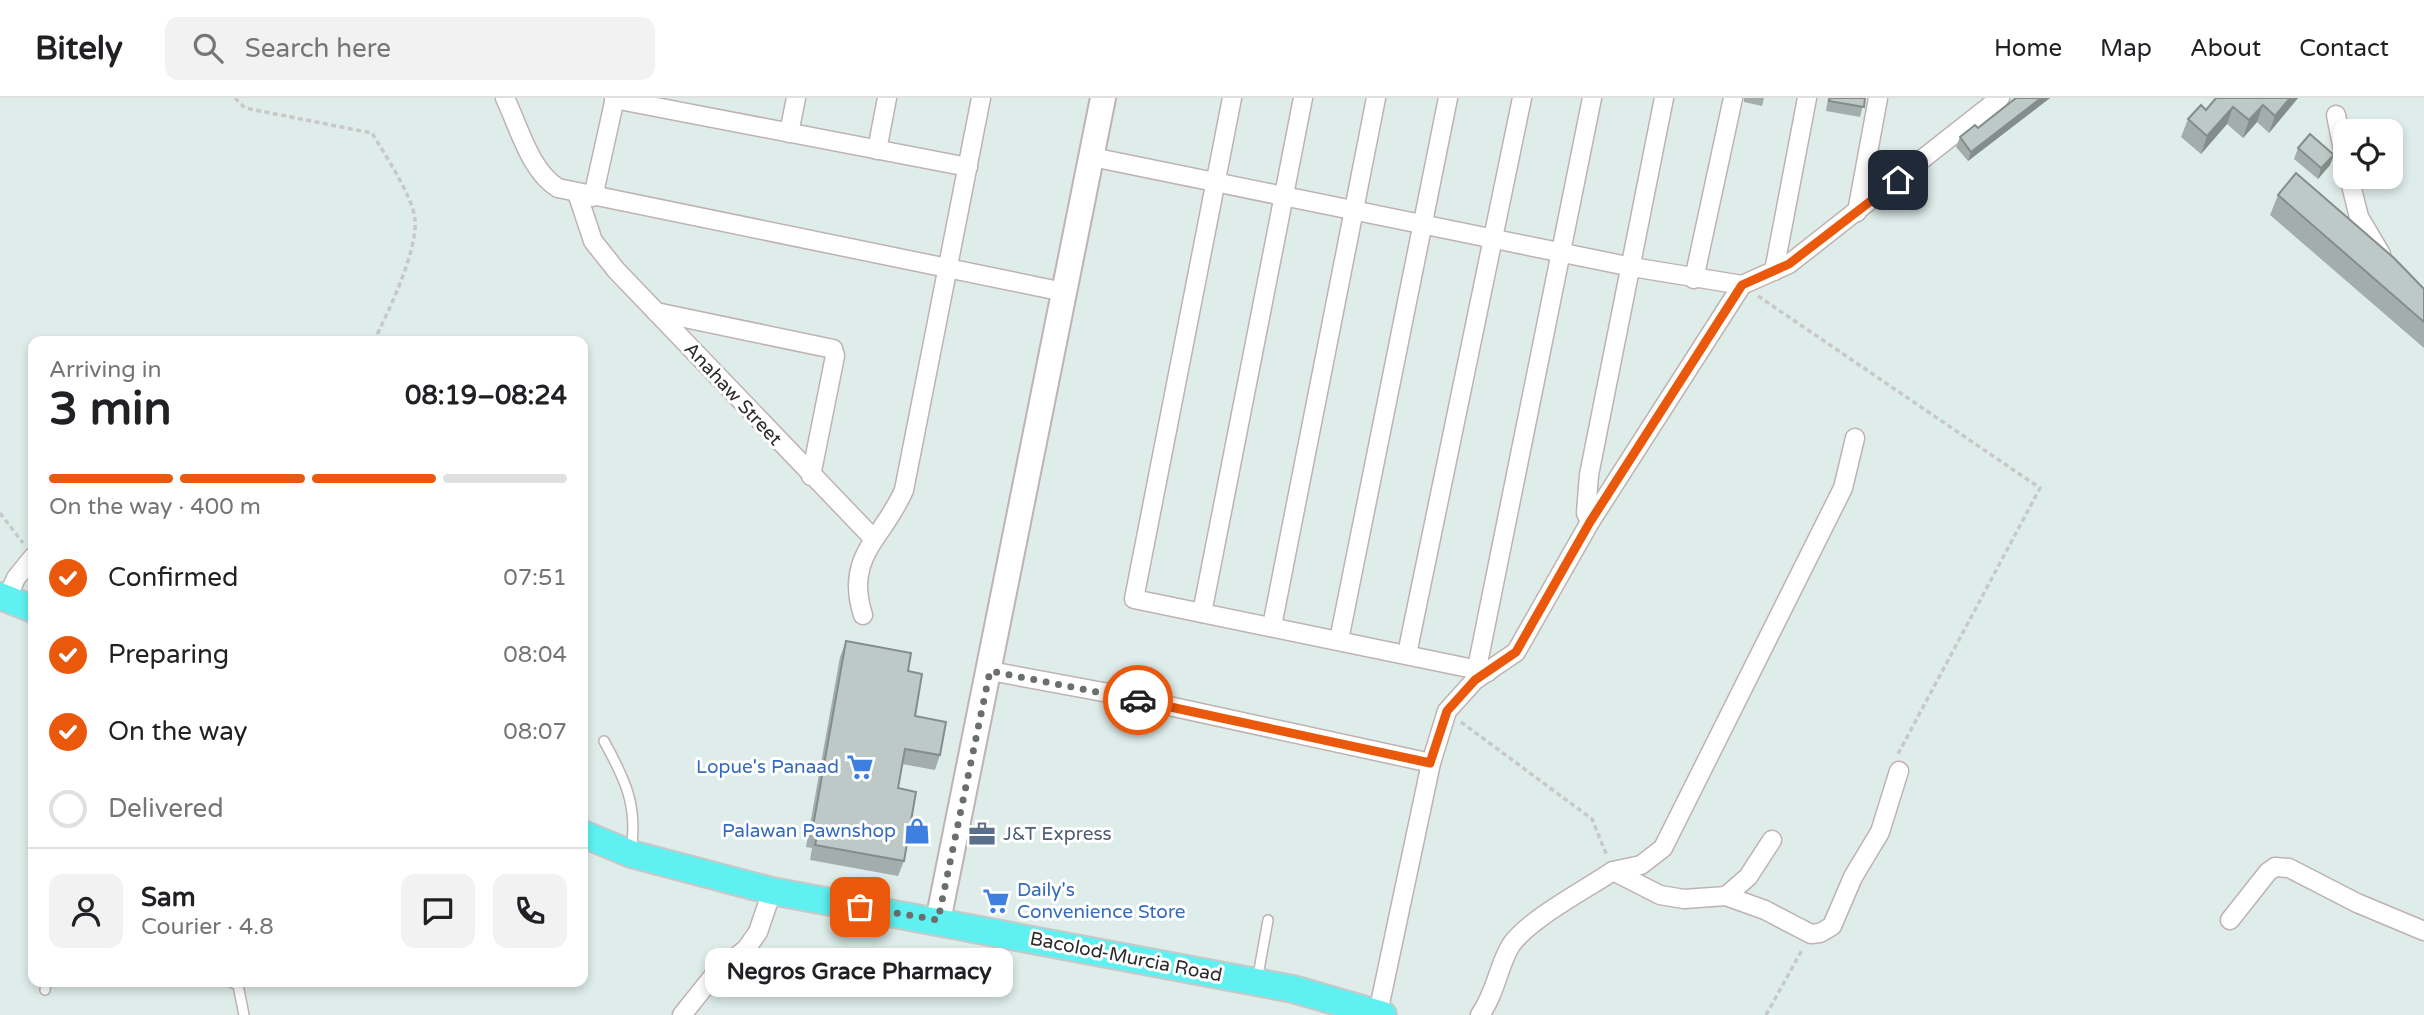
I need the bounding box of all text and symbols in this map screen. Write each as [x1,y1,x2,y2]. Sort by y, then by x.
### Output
search box [165,17,655,80]
text: Bitely [35,29,123,68]
icon: search [189,29,227,67]
text: Search here [245,33,391,64]
text: Home [1994,34,2062,63]
text: Map [2100,34,2152,63]
text: About [2190,34,2261,63]
text: Contact [2299,34,2389,63]
map controls [2333,119,2403,189]
button: locate [2333,119,2403,189]
pin [1868,150,1928,210]
icon: home [1879,161,1917,199]
street label: Anahaw Street [680,338,786,450]
text: Arriving in [49,356,162,384]
text: 08:19–08:24 [405,380,567,411]
text: 3 min [49,382,172,437]
text: On the way · 400 m [49,493,261,521]
icon: check [49,559,87,597]
text: Confirmed [108,562,238,593]
text: 07:51 [503,564,567,592]
icon: check [49,636,87,674]
text: Preparing [108,639,229,670]
text: 08:04 [503,641,567,669]
courier [1103,665,1173,735]
icon: car [1119,681,1157,719]
icon: check [49,713,87,751]
text: On the way [108,716,248,747]
text: 08:07 [503,718,567,746]
supermarket icon: Lopue's Panaad [845,752,875,782]
place label: Lopue's Panaad [696,756,839,778]
text: Delivered [108,793,224,824]
shop icon: Palawan Pawnshop [902,816,932,846]
office icon: J&T Express [967,819,997,849]
place label: Palawan Pawnshop [722,820,896,842]
place label: J&T Express [1003,823,1112,845]
button: person [49,874,123,948]
button: chat [401,874,475,948]
button: phone [493,874,567,948]
pin [830,877,890,937]
place label: Daily's Convenience Store [1017,879,1186,923]
text: Sam [141,882,196,913]
supermarket icon: Daily's Convenience Store [981,886,1011,916]
icon: bag [841,888,879,926]
text: Courier · 4.8 [141,913,274,941]
street label: Bacolod-Murcia Road [1028,928,1224,986]
callout: Negros Grace Pharmacy [706,949,1014,998]
text: Negros Grace Pharmacy [726,958,992,986]

